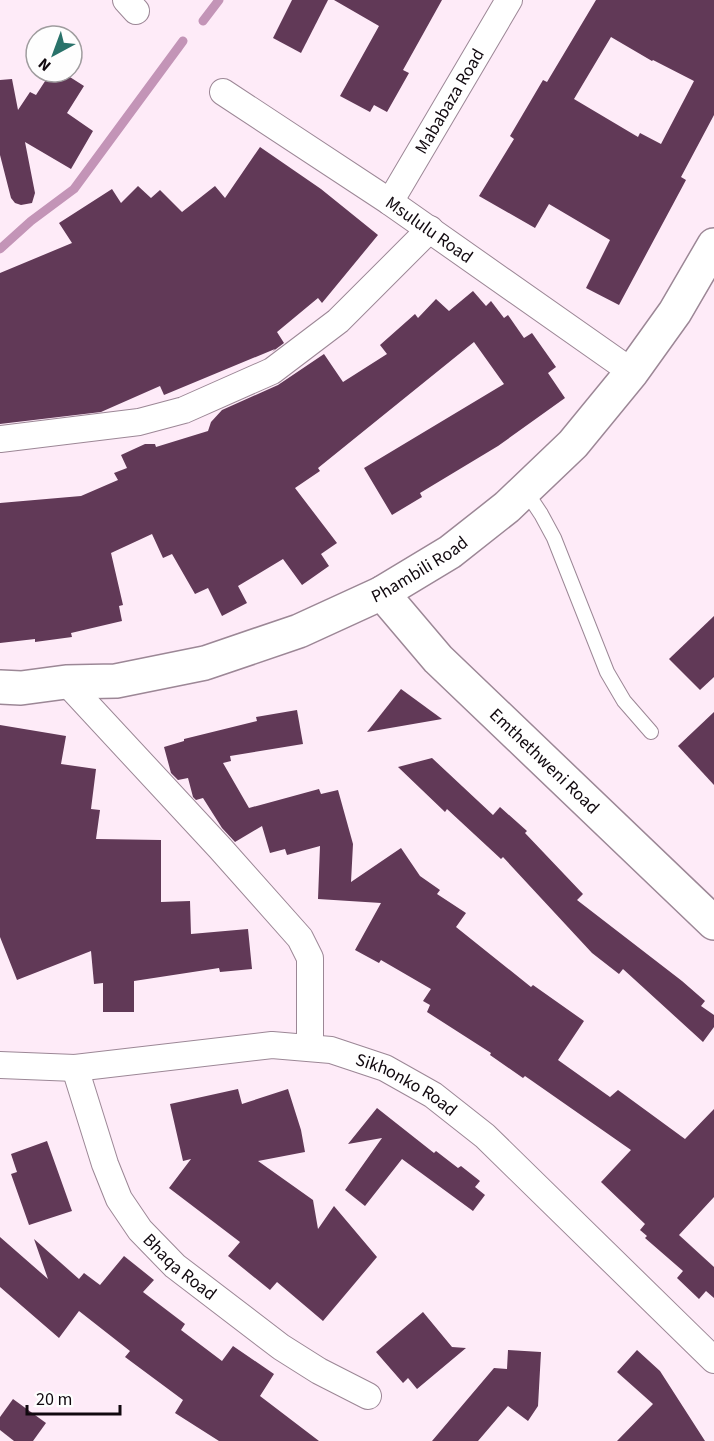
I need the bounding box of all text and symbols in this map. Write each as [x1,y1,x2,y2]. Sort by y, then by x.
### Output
north arrow [24,24,84,84]
street label: Mababaza Road [409,44,491,159]
text: N [34,53,56,76]
street label: Msululu Road [380,191,478,269]
street label: Phambili Road [367,530,473,609]
street label: Emthethweni Road [484,703,605,820]
street label: Sikhonko Road [352,1047,462,1122]
street label: Bhaqa Road [137,1228,222,1306]
scale bar [27,1378,120,1416]
text: 20 m [36,1387,72,1412]

